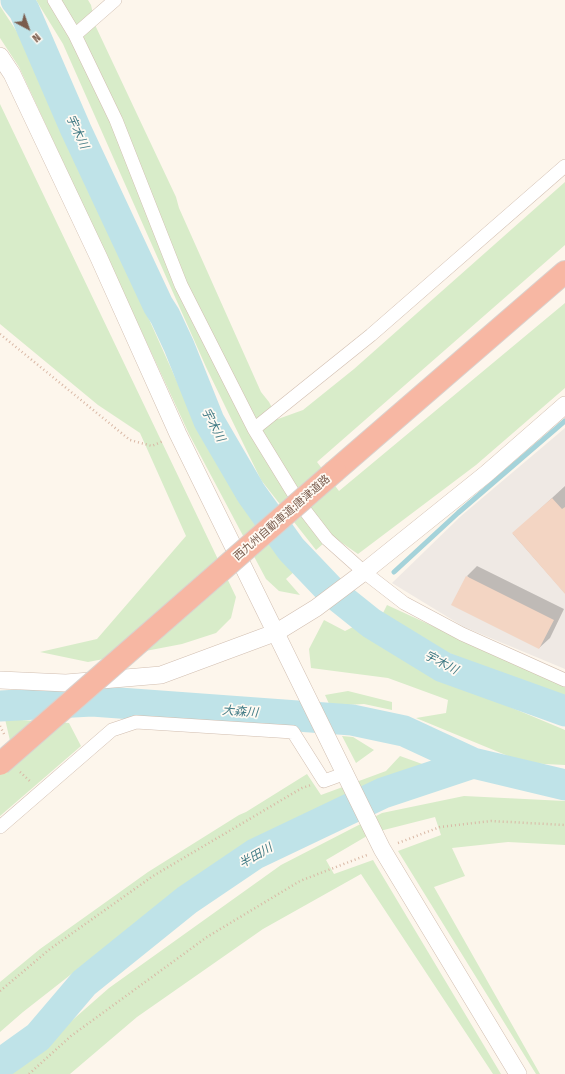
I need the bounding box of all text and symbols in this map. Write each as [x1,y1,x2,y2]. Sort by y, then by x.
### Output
north arrow [8,8,48,48]
text: N [29,30,43,45]
water label: 宇木川 [63,113,91,151]
water label: 宇木川 [198,406,228,444]
street label: 西九州自動車道;唐津道路 [231,473,333,563]
water label: 宇木川 [422,648,460,678]
water label: 大森川 [222,704,258,720]
water label: 半田川 [237,841,275,871]

